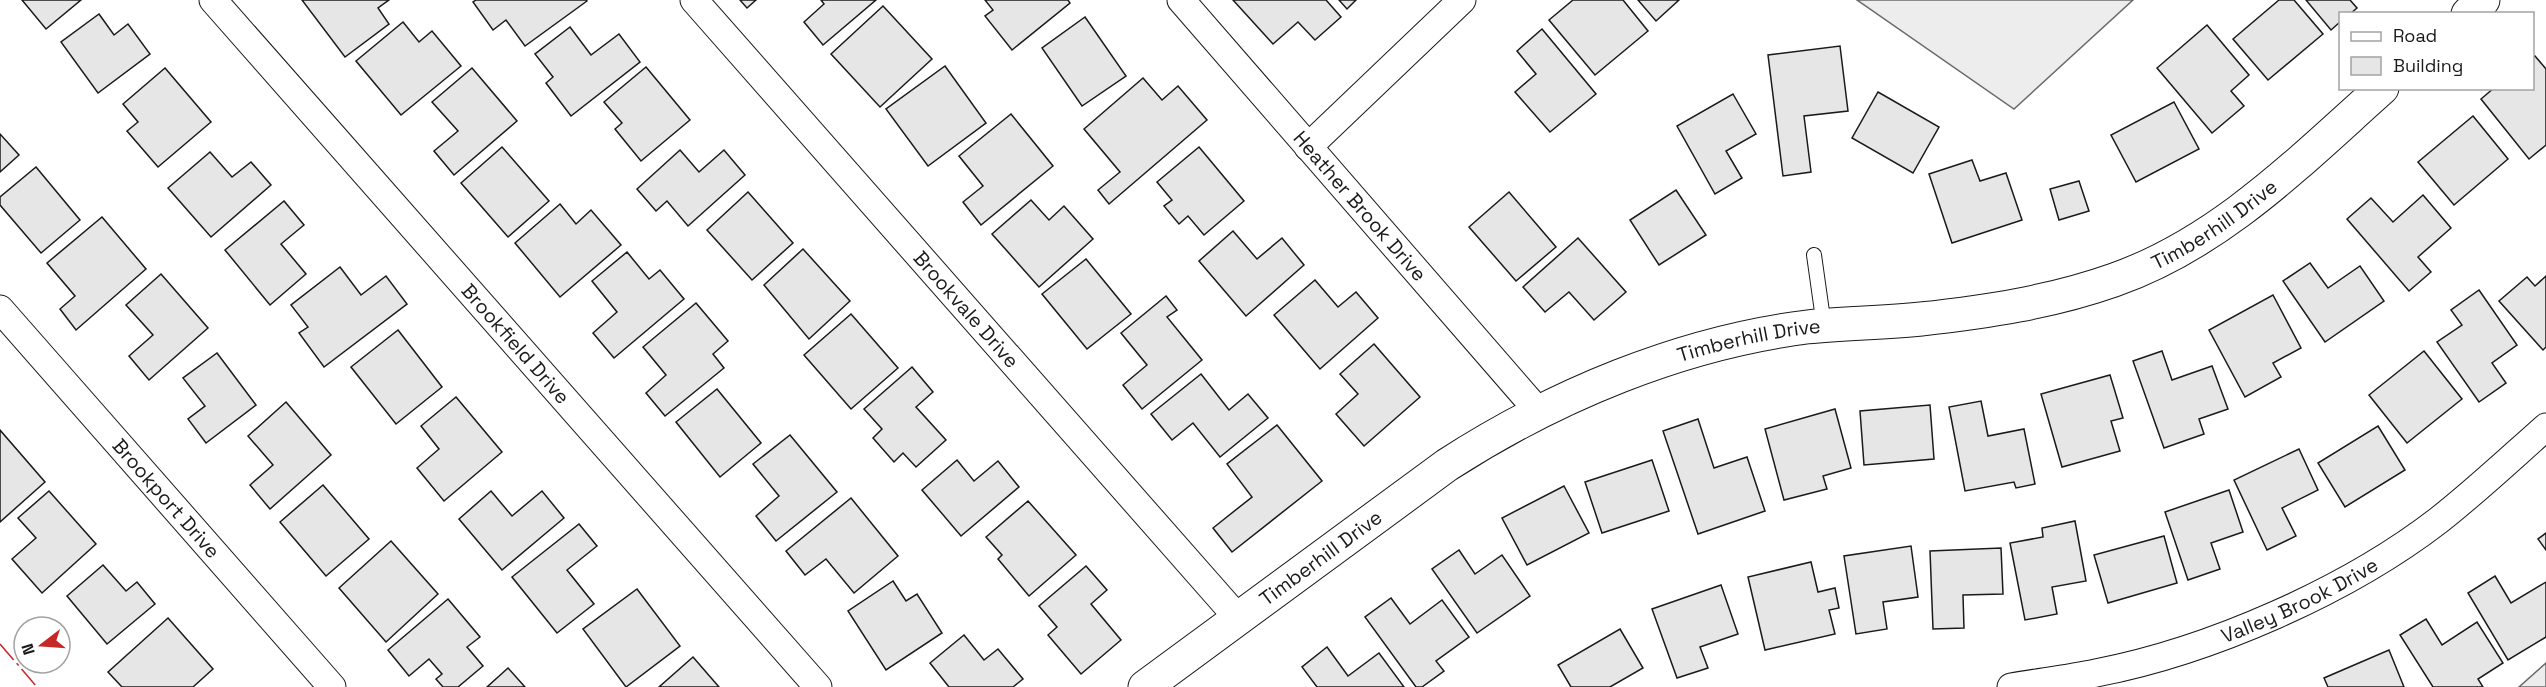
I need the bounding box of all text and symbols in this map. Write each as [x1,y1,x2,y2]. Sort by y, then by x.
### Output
legend [2339,12,2534,90]
text: Road [2393,24,2437,47]
text: Building [2393,54,2463,77]
street label: Heather Brook Drive [1288,126,1432,287]
street label: Timberhill Drive [2147,174,2282,276]
street label: Brookvale Drive [908,245,1025,373]
street label: Brookfield Drive [456,278,576,409]
street label: Timberhill Drive [1674,313,1822,368]
street label: Brookport Drive [107,433,226,564]
street label: Timberhill Drive [1254,504,1387,612]
street label: Valley Brook Drive [2217,552,2383,649]
north arrow [12,615,72,675]
text: N [17,641,40,657]

